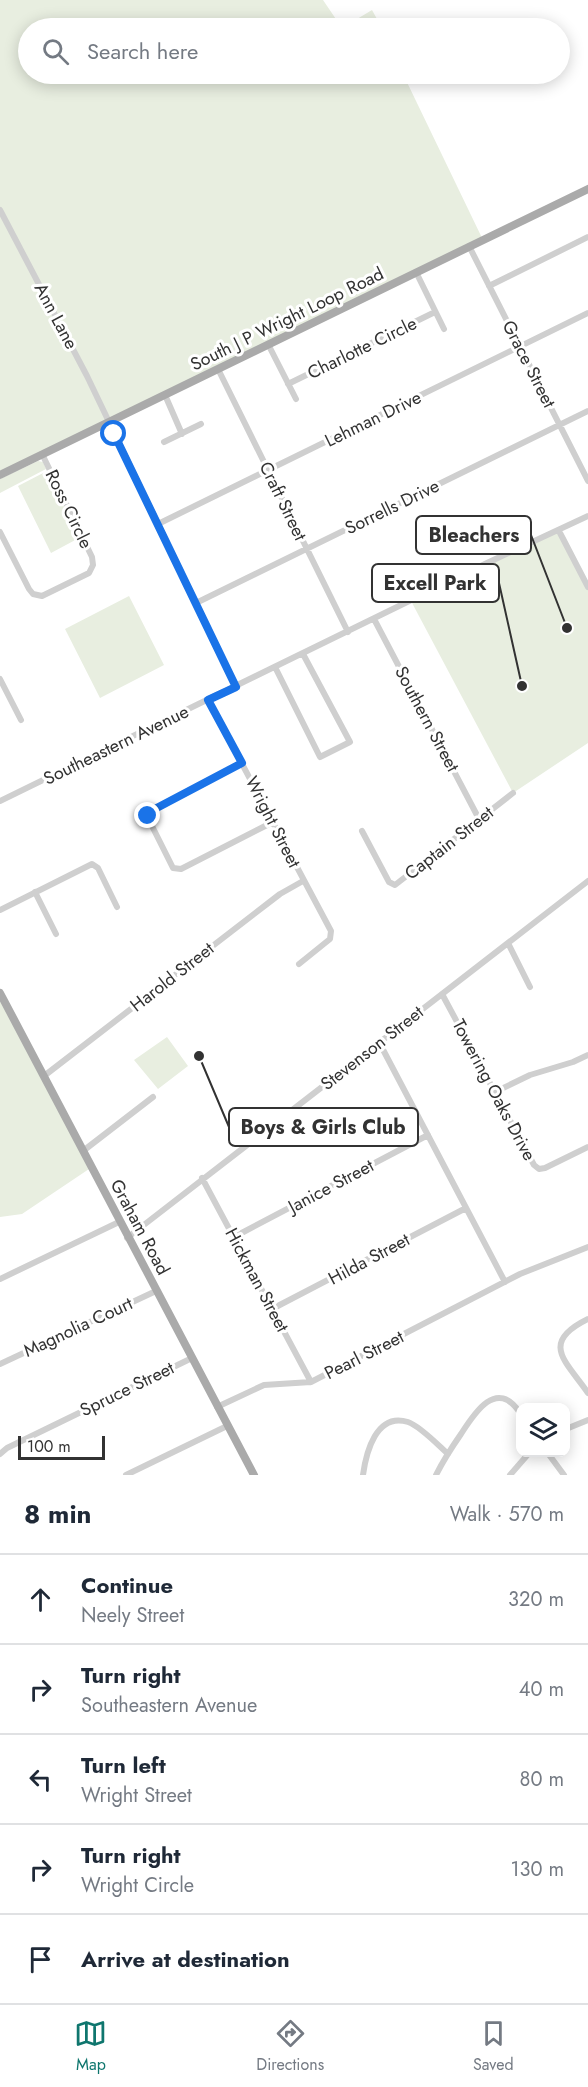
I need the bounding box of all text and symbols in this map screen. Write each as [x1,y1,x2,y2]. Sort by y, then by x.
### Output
search box [18,18,570,84]
icon: search [39,35,72,68]
text: Search here [87,35,198,67]
street label: South J P Wright Loop Road [186,261,388,377]
street label: Ann Lane [28,278,84,354]
street label: Charlotte Circle [303,310,421,386]
street label: Grace Street [496,316,562,413]
street label: Lehman Drive [320,384,426,454]
route start [100,420,126,446]
street label: Craft Street [253,457,314,545]
street label: Ross Circle [39,465,99,553]
street label: Sorrells Drive [340,473,444,541]
callout: Bleachers [416,516,531,554]
text: Bleachers [429,521,519,550]
callout: Excell Park [372,564,499,602]
text: Excell Park [384,569,487,598]
street label: Southern Street [388,662,466,777]
street label: Southeastern Avenue [39,699,193,791]
street label: Wright Street [239,772,308,873]
street label: Captain Street [399,799,500,886]
route end [134,802,160,828]
street label: Harold Street [125,936,220,1018]
street label: Stevenson Street [315,999,430,1097]
street label: Towering Oaks Drive [446,1015,542,1165]
callout: Boys & Girls Club [229,1108,418,1146]
text: Boys & Girls Club [240,1113,406,1142]
street label: Janice Street [282,1152,379,1220]
street label: Graham Road [104,1174,176,1280]
street label: Hickman Street [219,1223,296,1337]
street label: Hilda Street [324,1226,415,1291]
street label: Magnolia Court [19,1290,137,1364]
street label: Pearl Street [320,1324,409,1386]
street label: Spruce Street [75,1355,179,1423]
map controls [516,1403,570,1457]
button: layers [516,1403,570,1457]
scale bar [18,1433,105,1460]
text: 100 m [27,1435,71,1458]
text: 8 min [24,1495,92,1533]
text: Walk · 570 m [450,1500,564,1529]
text: Continue [81,1569,173,1601]
icon: ahead [24,1583,57,1616]
text: 320 m [508,1585,564,1614]
text: Neely Street [81,1601,184,1630]
text: Turn right [81,1659,181,1691]
icon: right [24,1673,57,1706]
text: 40 m [519,1675,564,1704]
text: Southeastern Avenue [81,1691,257,1720]
text: Turn left [81,1749,166,1781]
icon: left [24,1763,57,1796]
text: 80 m [519,1765,564,1794]
text: Wright Street [81,1781,192,1810]
text: Turn right [81,1839,181,1871]
icon: right [24,1853,57,1886]
text: 130 m [510,1855,564,1884]
text: Wright Circle [81,1871,194,1900]
icon: arrive [24,1943,57,1976]
text: Arrive at destination [81,1943,290,1975]
tab: Map [74,2017,107,2076]
tab: Directions [256,2017,324,2076]
tab: Saved [473,2017,514,2076]

